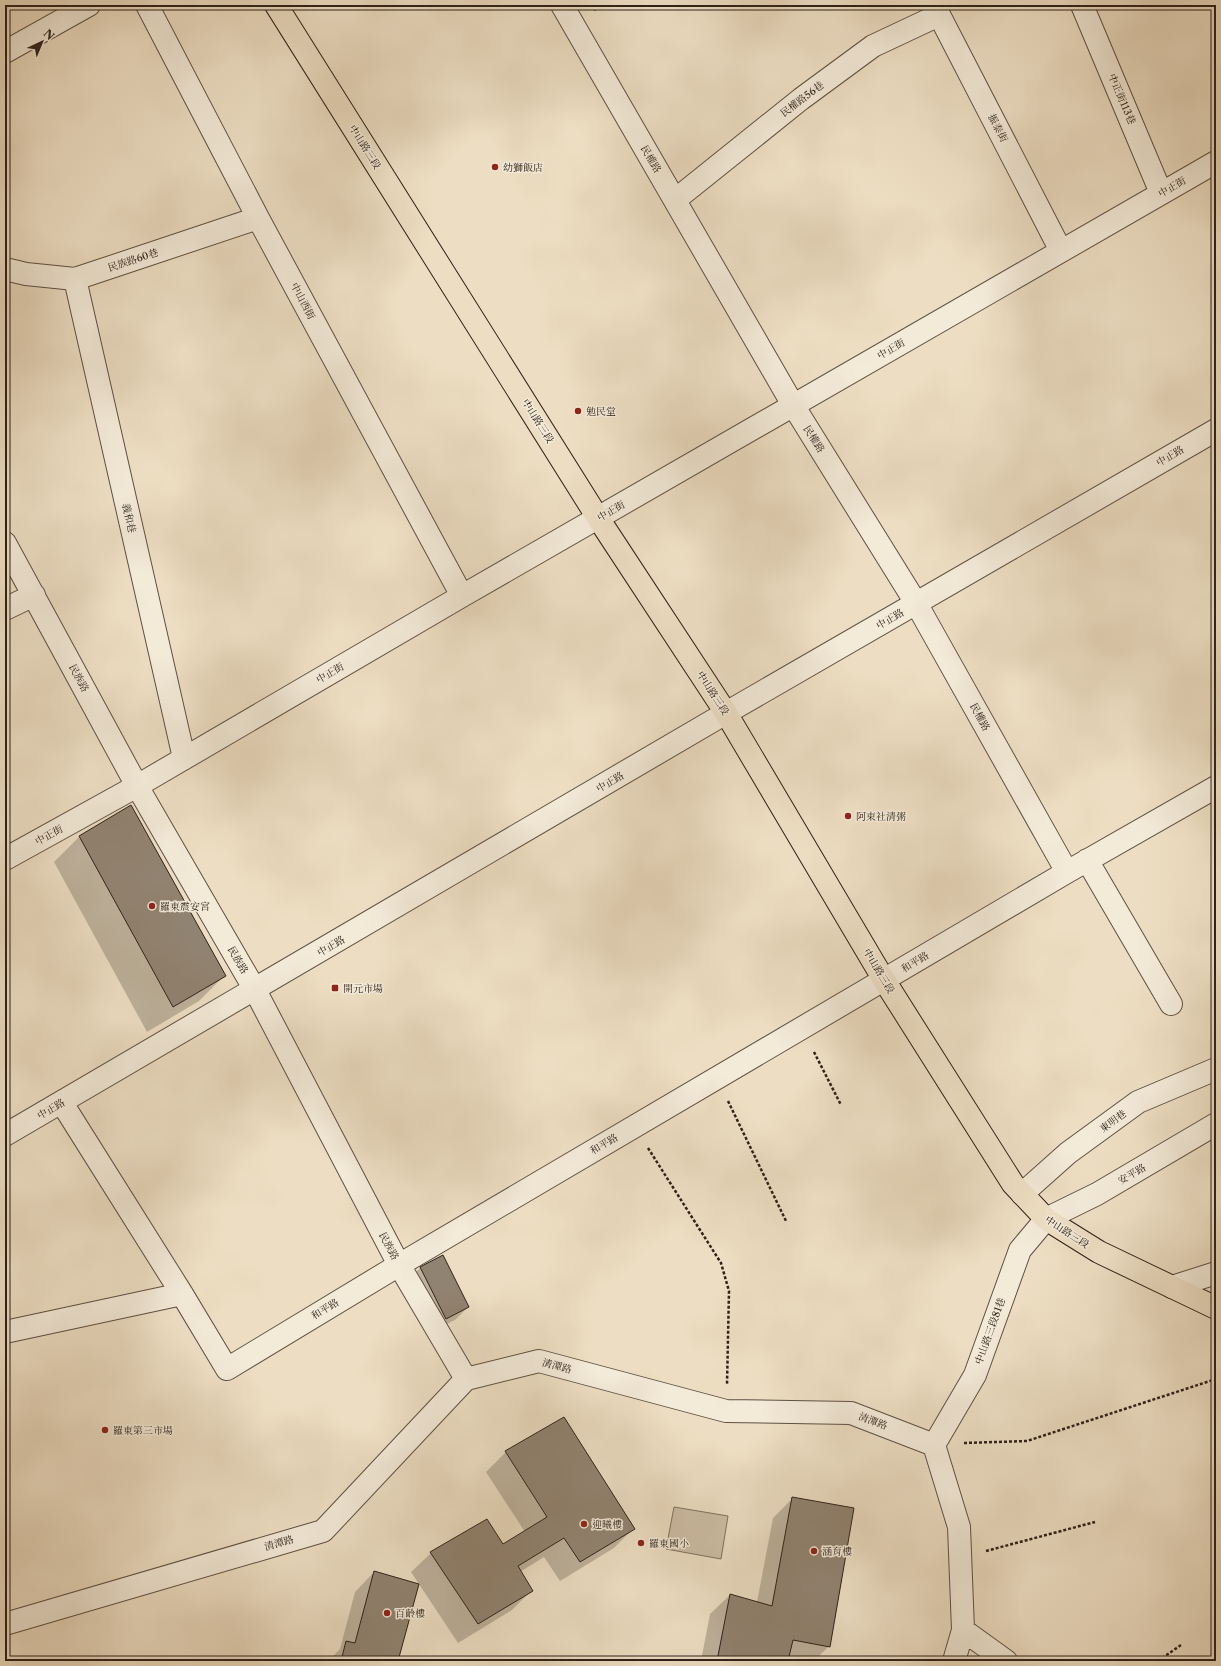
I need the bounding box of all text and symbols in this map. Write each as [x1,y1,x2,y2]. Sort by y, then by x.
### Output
north arrow [22,22,62,62]
text: N [41,26,58,43]
street label: 中正街113巷 [1105,72,1139,126]
street label: 民權路56巷 [778,78,826,120]
street label: 振泰街 [985,112,1011,144]
street label: 中山路三段 [346,122,384,172]
street label: 民權路 [638,143,664,175]
place label: 幼獅飯店 [503,161,543,174]
marker: 幼獅飯店 [490,162,500,172]
street label: 中正街 [1156,174,1188,200]
street label: 民族路60巷 [106,246,160,274]
street label: 中山西街 [288,280,318,322]
street label: 中正街 [875,336,907,362]
street label: 中山路三段 [519,396,557,446]
place label: 勉民堂 [586,405,616,418]
marker: 勉民堂 [573,406,583,416]
street label: 民權路 [801,423,827,455]
street label: 中正路 [1154,443,1186,469]
street label: 中正街 [595,498,627,524]
street label: 義和巷 [119,502,139,534]
street label: 中正路 [874,606,906,632]
street label: 中正街 [314,660,346,686]
street label: 民族路 [66,662,92,694]
street label: 中山路三段 [694,668,732,718]
street label: 民權路 [967,701,993,733]
street label: 中正路 [594,769,626,795]
place label: 阿束社清粥 [856,810,906,823]
marker: 阿束社清粥 [843,811,853,821]
street label: 中正街 [33,822,65,848]
place label: 羅東震安宮 [160,900,210,913]
marker: 羅東震安宮 [147,901,157,911]
street label: 中正路 [315,933,347,959]
street label: 民族路 [225,944,251,976]
street label: 中山路三段 [861,946,897,996]
street label: 和平路 [899,949,931,975]
place label: 開元市場 [343,982,383,995]
marker: 開元市場 [330,983,340,993]
street label: 中正路 [35,1096,67,1122]
street label: 東明巷 [1097,1107,1129,1135]
street label: 和平路 [588,1131,620,1157]
street label: 安平路 [1116,1161,1148,1187]
street label: 中山路三段 [1042,1213,1092,1251]
street label: 民族路 [376,1230,402,1262]
street label: 和平路 [309,1296,341,1322]
street label: 中山路三段81巷 [972,1296,1008,1366]
street label: 清潭路 [541,1356,573,1376]
street label: 清潭路 [857,1410,889,1432]
place label: 羅東第三市場 [113,1424,173,1437]
marker: 羅東第三市場 [100,1425,110,1435]
place label: 迎曦樓 [592,1518,622,1531]
marker: 迎曦樓 [579,1519,589,1529]
street label: 清潭路 [263,1533,295,1553]
place label: 羅東國小 [649,1537,689,1550]
marker: 羅東國小 [636,1538,646,1548]
place label: 涵育樓 [822,1545,852,1558]
marker: 涵育樓 [809,1546,819,1556]
place label: 百齡樓 [395,1607,425,1620]
marker: 百齡樓 [382,1608,392,1618]

